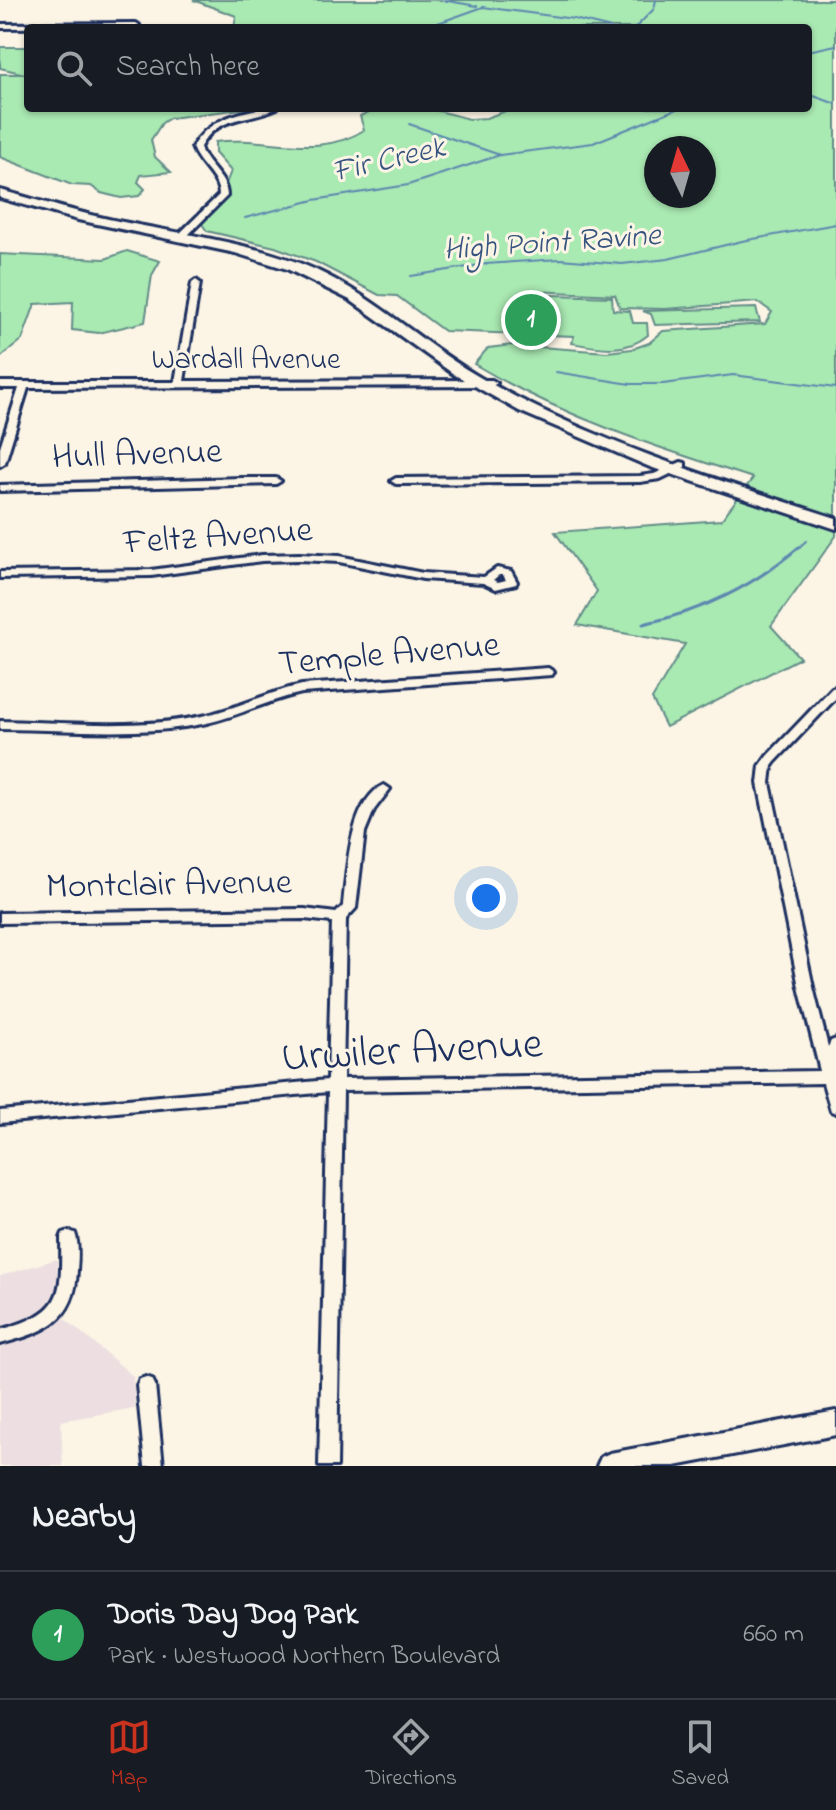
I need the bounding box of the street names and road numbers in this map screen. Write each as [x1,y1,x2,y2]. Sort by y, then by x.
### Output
street label: Wardall Avenue [151,339,341,383]
street label: Hull Avenue [51,427,224,485]
street label: Feltz Avenue [121,505,315,571]
street label: Temple Avenue [276,620,503,692]
street label: Montclair Avenue [45,857,293,915]
street label: Urwiler Avenue [280,1013,545,1091]

